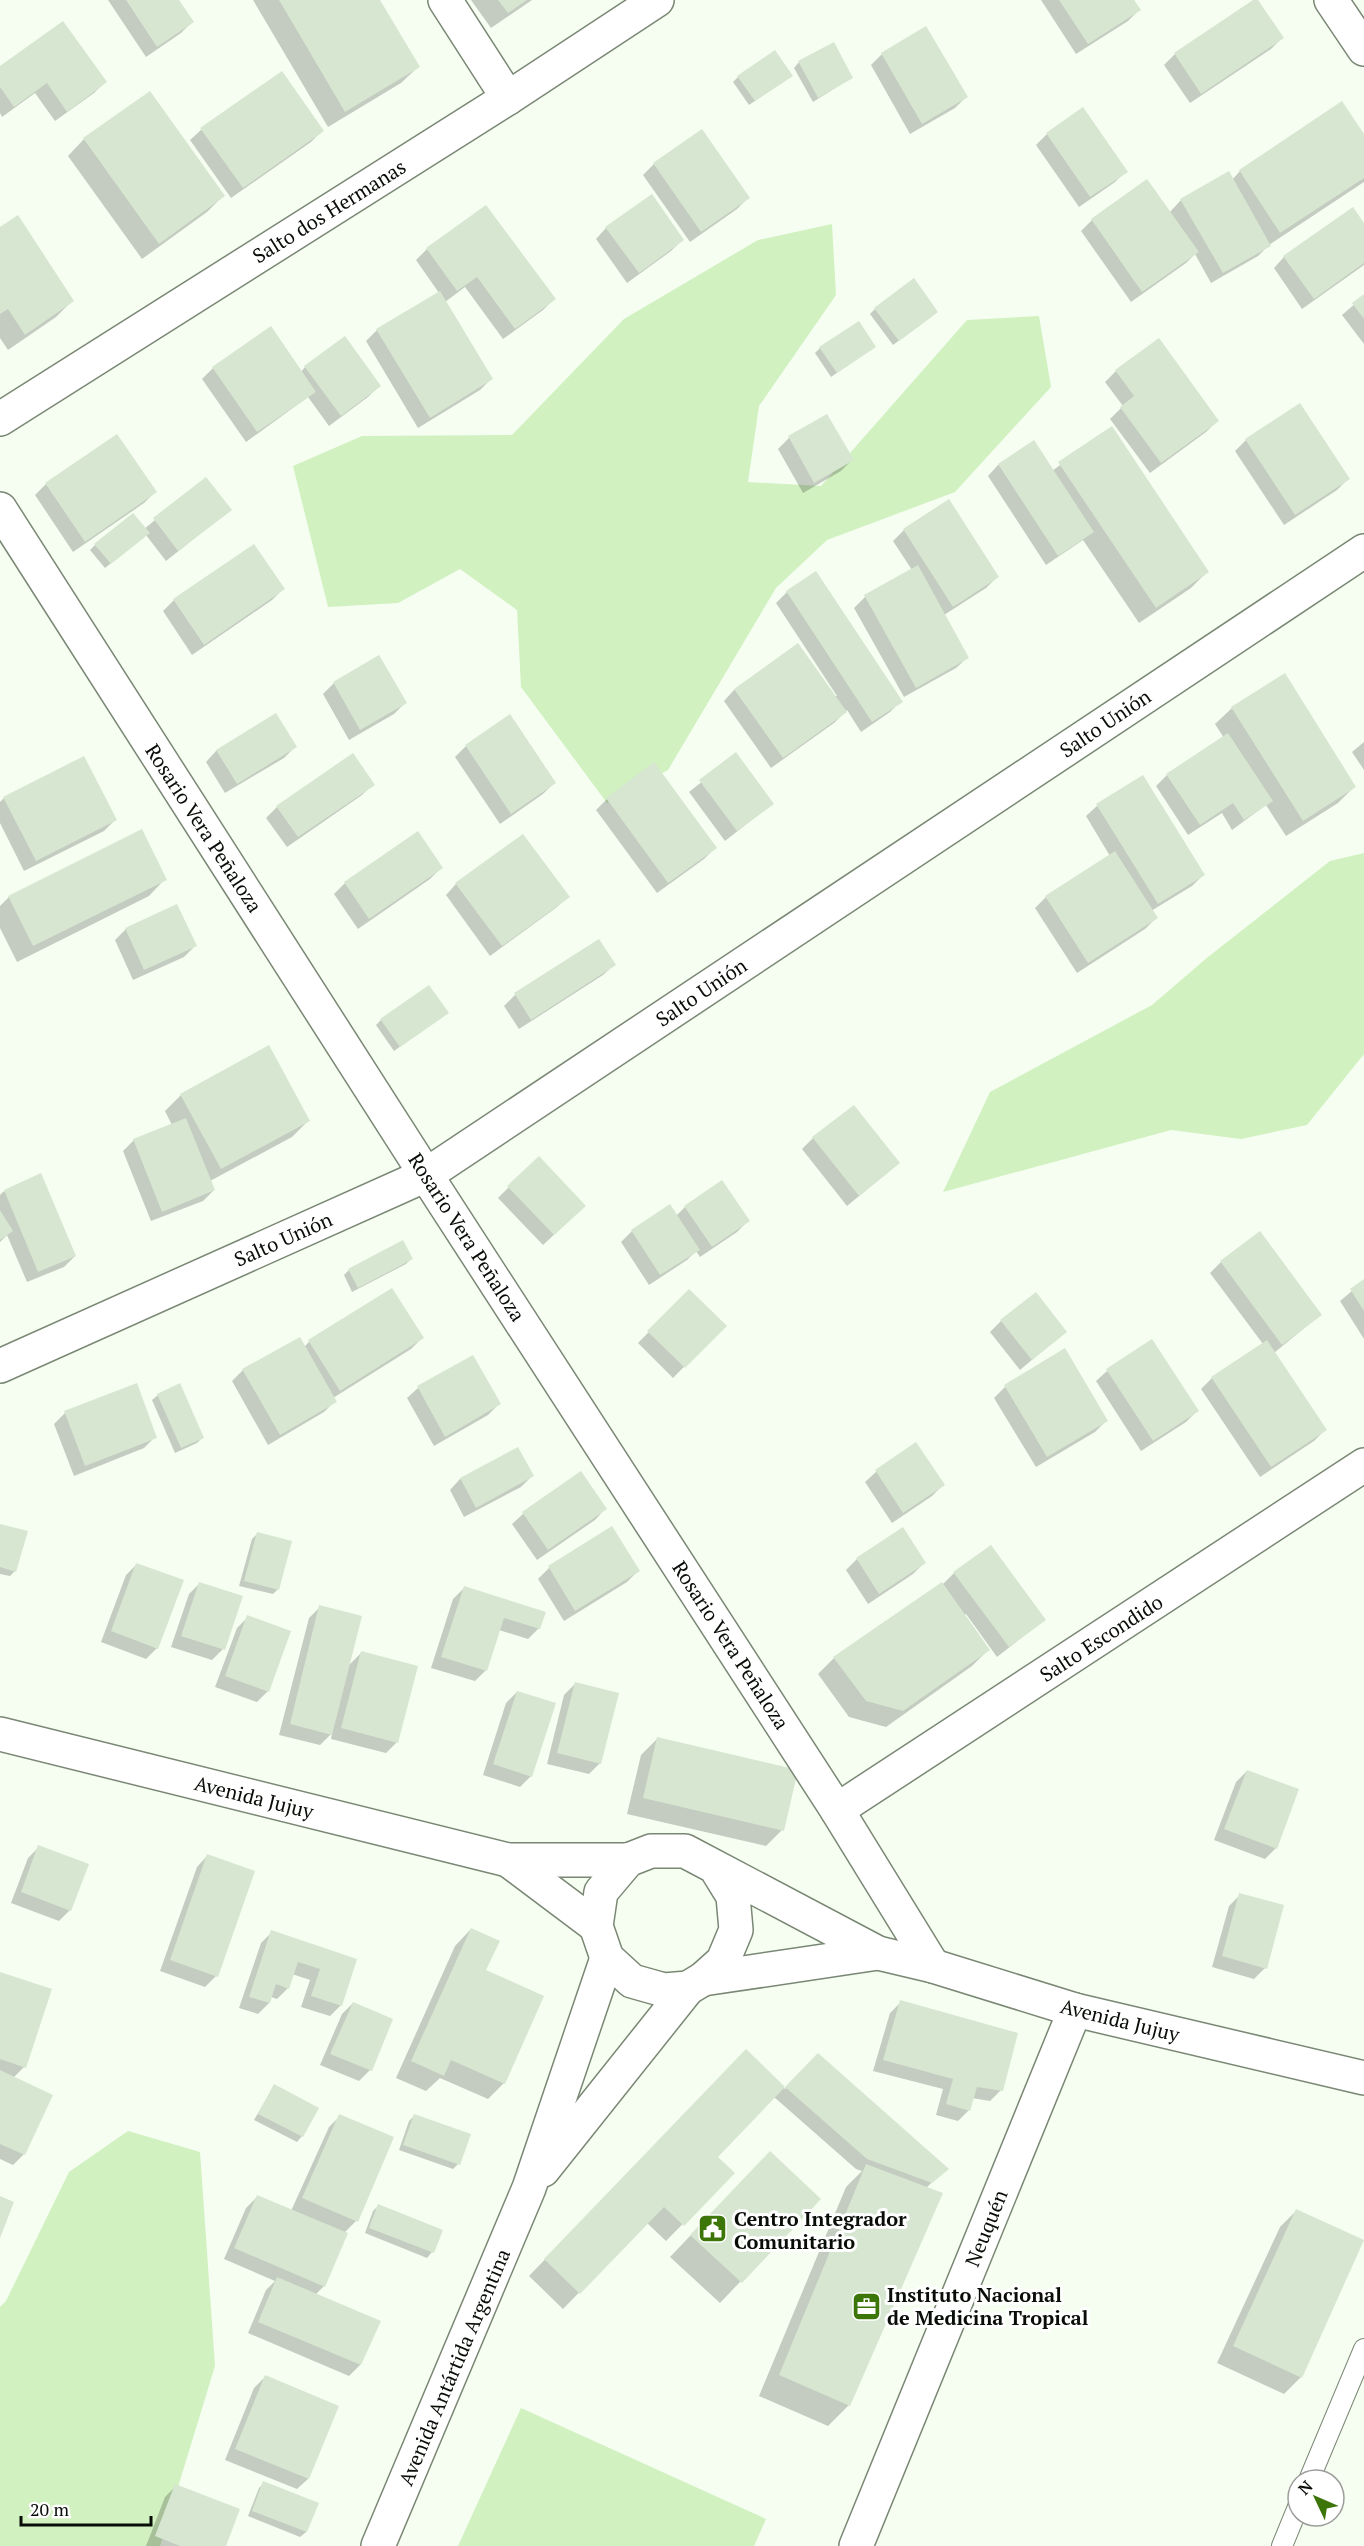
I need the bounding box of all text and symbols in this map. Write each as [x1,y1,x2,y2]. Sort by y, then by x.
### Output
street label: Salto dos Hermanas [247,153,411,269]
street label: Salto Unión [1054,683,1156,763]
street label: Rosario Vera Peñaloza [139,739,269,917]
street label: Salto Unión [650,952,752,1032]
street label: Rosario Vera Peñaloza [402,1148,532,1326]
street label: Salto Unión [230,1205,336,1273]
street label: Rosario Vera Peñaloza [666,1556,796,1734]
street label: Salto Escondido [1034,1588,1168,1688]
street label: Avenida Jujuy [192,1769,317,1825]
street label: Avenida Jujuy [1058,1992,1183,2048]
street label: Neuquén [958,2185,1014,2270]
place label: Centro Integrador Comunitario [734,2205,907,2255]
public building icon: Centro Integrador Comunitario [697,2213,729,2245]
street label: Avenida Antártida Argentina [392,2244,516,2490]
place label: Instituto Nacional de Medicina Tropical [887,2281,1089,2331]
office icon: Instituto Nacional de Medicina Tropical [850,2290,882,2322]
north arrow [1286,2468,1346,2528]
text: N [1293,2476,1317,2500]
scale bar [21,2489,152,2527]
text: 20 m [30,2497,70,2521]

